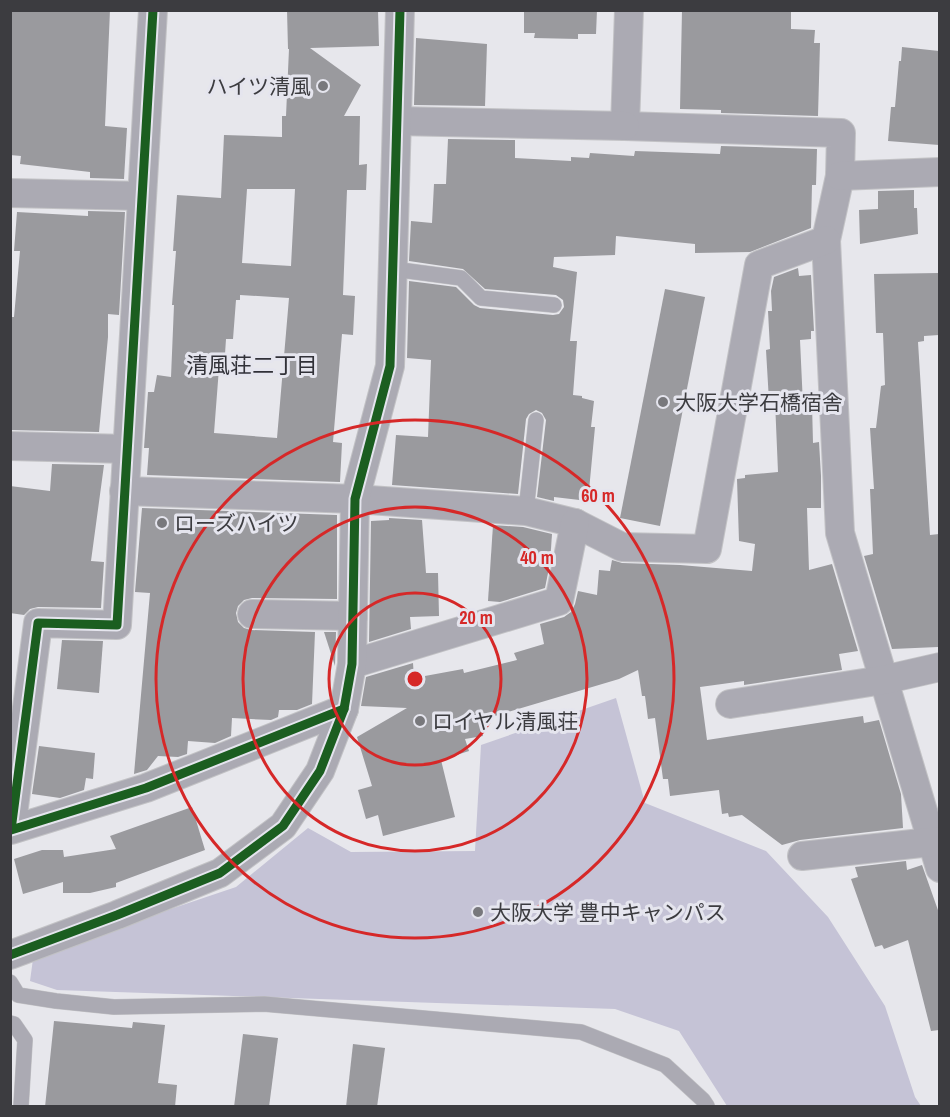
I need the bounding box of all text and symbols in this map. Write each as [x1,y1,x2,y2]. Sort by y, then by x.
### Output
place label: ハイツ清風 [206,72,311,101]
marker: ハイツ清風 [316,79,330,93]
district label: 清風荘二丁目 [186,350,318,380]
place label: 大阪大学石橋宿舎 [675,388,843,417]
marker: 大阪大学石橋宿舎 [656,395,670,409]
text: 60 m [581,483,615,508]
place label: ローズハイツ [174,509,299,538]
marker: ローズハイツ [155,516,169,530]
text: 40 m [520,545,554,570]
text: 20 m [459,605,493,630]
centre of rings [405,669,425,689]
place label: ロイヤル清風荘 [432,707,578,736]
marker: ロイヤル清風荘 [413,714,427,728]
place label: 大阪大学 豊中キャンパス [490,898,726,927]
marker: 大阪大学 豊中キャンパス [471,905,485,919]

